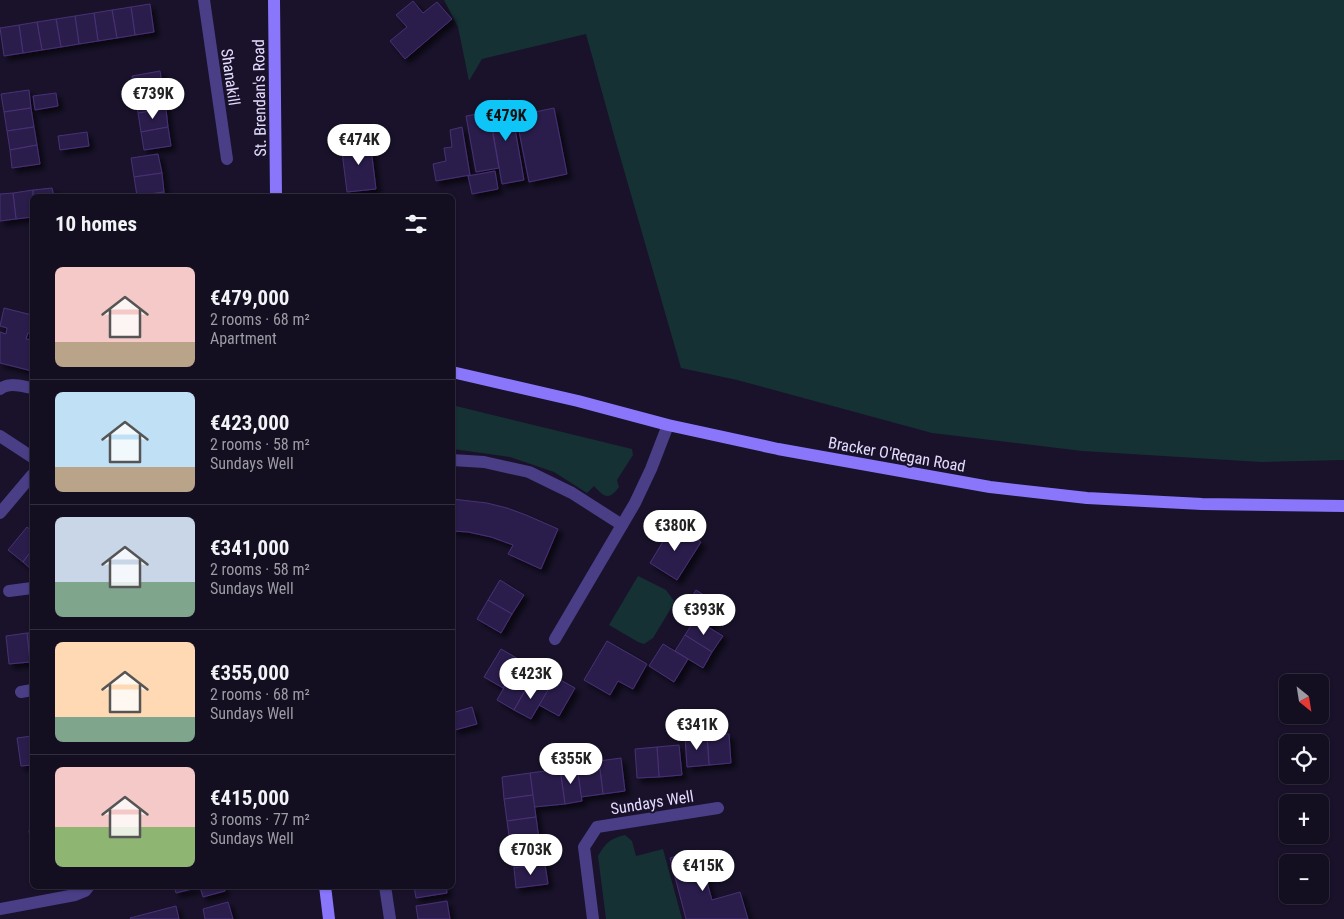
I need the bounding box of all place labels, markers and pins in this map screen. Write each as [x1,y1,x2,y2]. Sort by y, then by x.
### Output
pin: €739K [118,78,188,120]
pin: €479K [471,100,541,142]
pin: €474K [324,124,394,166]
pin: €380K [640,510,710,552]
pin: €393K [669,594,739,636]
pin: €423K [496,658,566,700]
pin: €341K [662,708,732,751]
pin: €355K [536,742,606,785]
pin: €703K [496,834,566,876]
pin: €415K [668,850,738,892]

